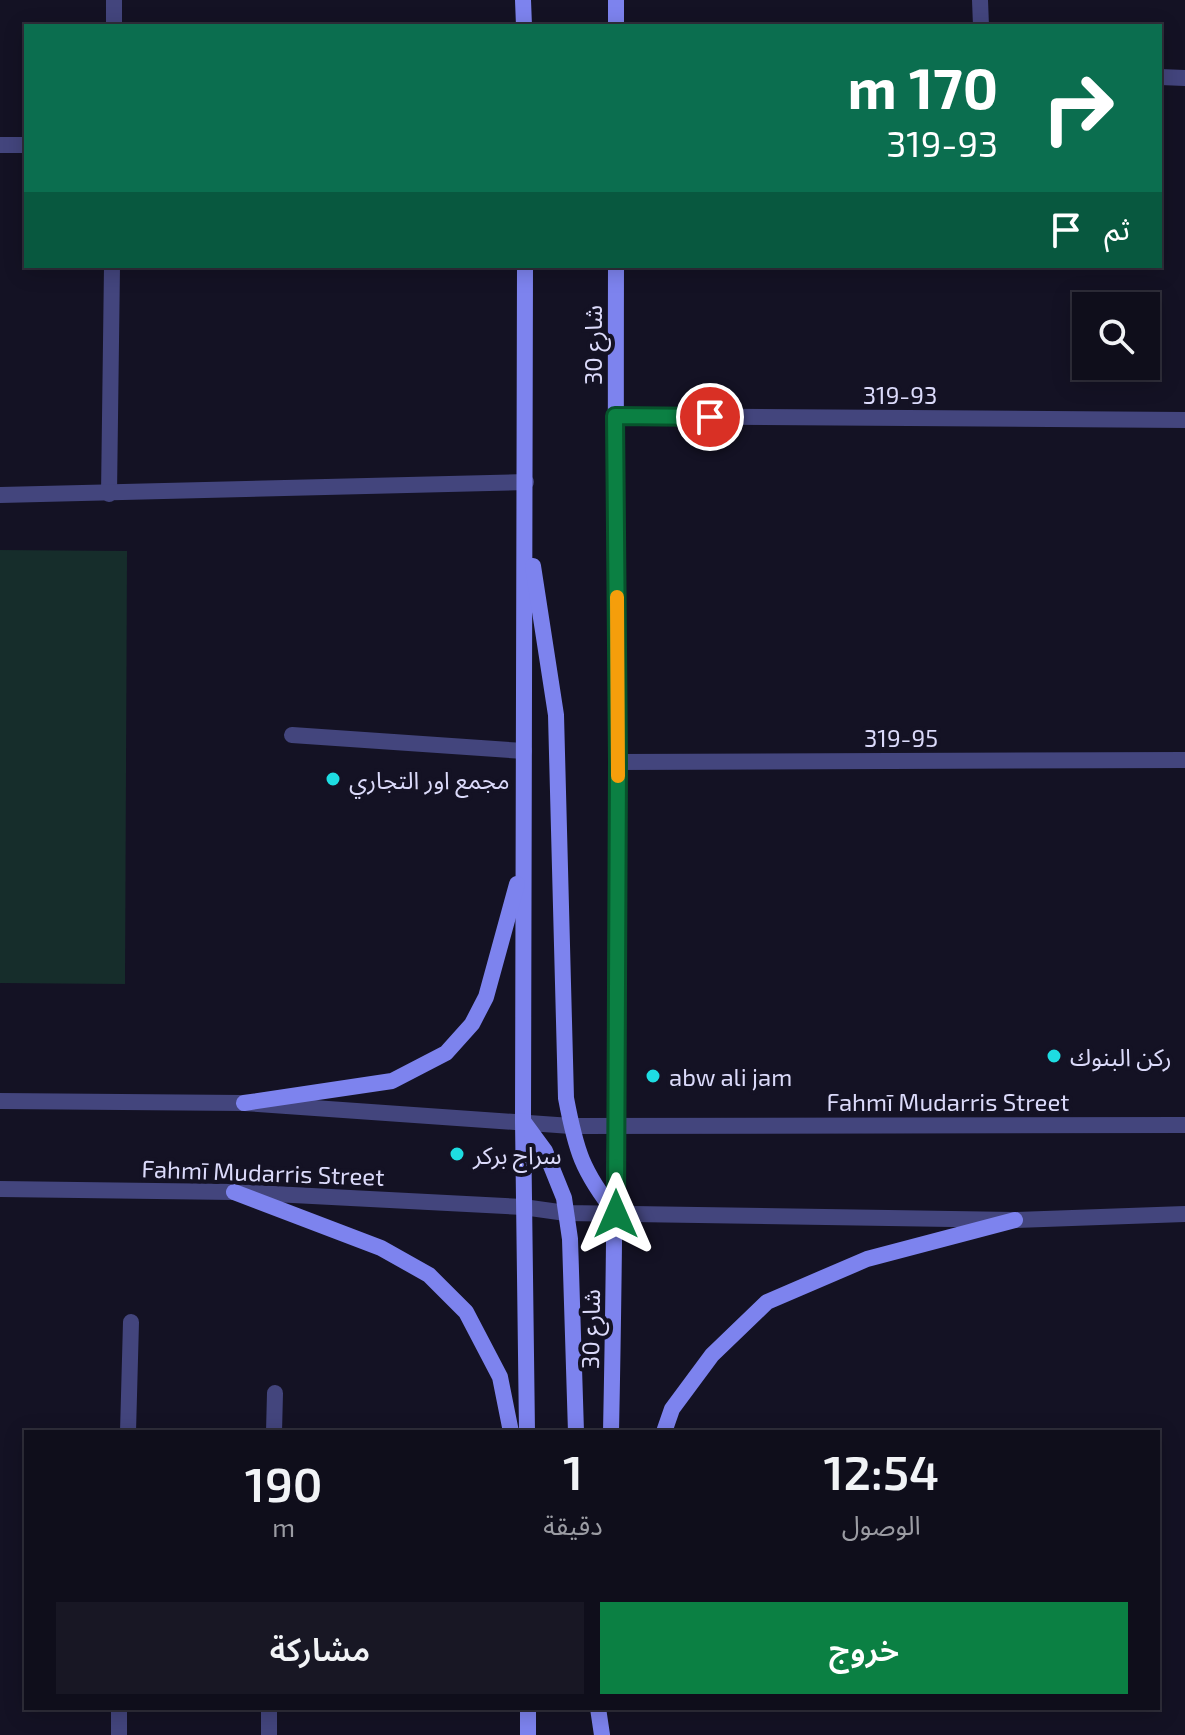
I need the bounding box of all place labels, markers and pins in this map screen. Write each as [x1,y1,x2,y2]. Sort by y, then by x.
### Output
pin [676,383,744,451]
place label: مجمع اور التجاري [349,765,510,799]
marker: مجمع اور التجاري [324,770,342,788]
place label: ركن البنوك [1070,1042,1172,1072]
marker: ركن البنوك [1045,1047,1063,1065]
place label: abw ali jam [669,1062,792,1091]
marker: abw ali jam [644,1067,662,1085]
place label: سراج بركر [472,1140,562,1173]
marker: سراج بركر [448,1145,466,1163]

